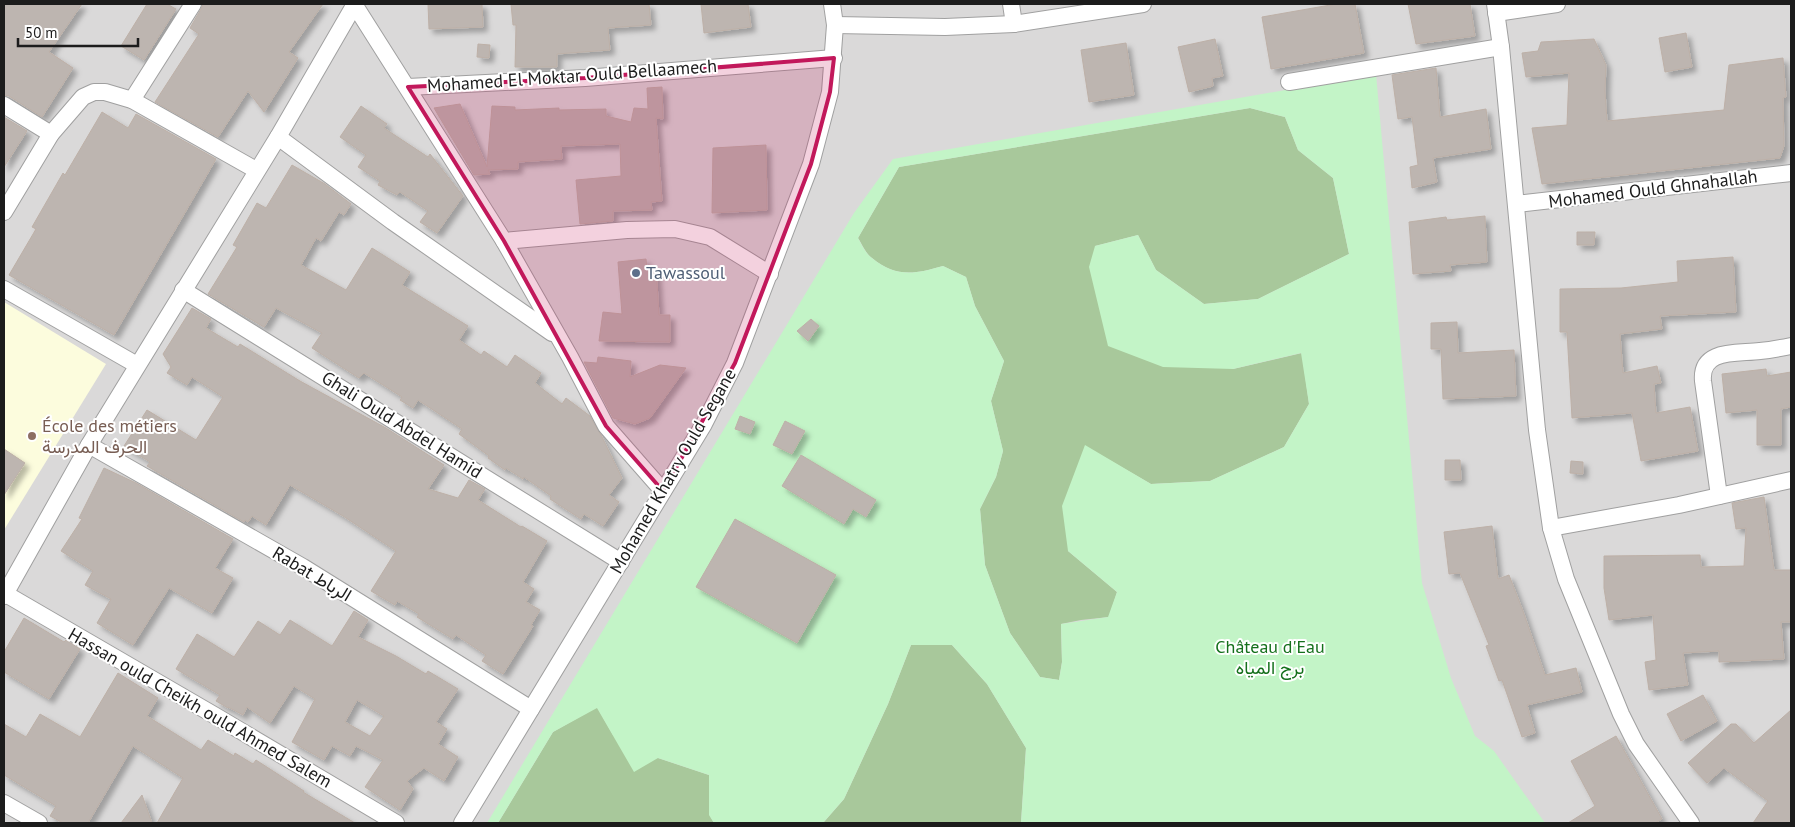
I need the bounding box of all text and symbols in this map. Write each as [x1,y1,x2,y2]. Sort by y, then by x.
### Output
scale bar [18,15,138,47]
text: 50 m [25,23,58,42]
street label: Mohamed El Moktar Ould Bellaamech [426,54,718,97]
street label: Mohamed Ould Ghnahallah [1547,164,1759,213]
place label: Tawassoul [646,261,726,284]
marker: Tawassoul [630,267,642,279]
street label: Mohamed Khatry Ould Segane [604,364,741,578]
street label: Ghali Ould Abdel Hamid [318,366,487,483]
place label: École des métiers الحرف المدرسة [42,414,177,458]
marker: École des métiers الحرف المدرسة [26,430,38,442]
street label: Rabat الرباط [269,541,356,606]
street label: Hassan ould Cheikh ould Ahmed Salem [64,622,336,793]
park label: Château d'Eau برج المياه [1215,635,1325,680]

